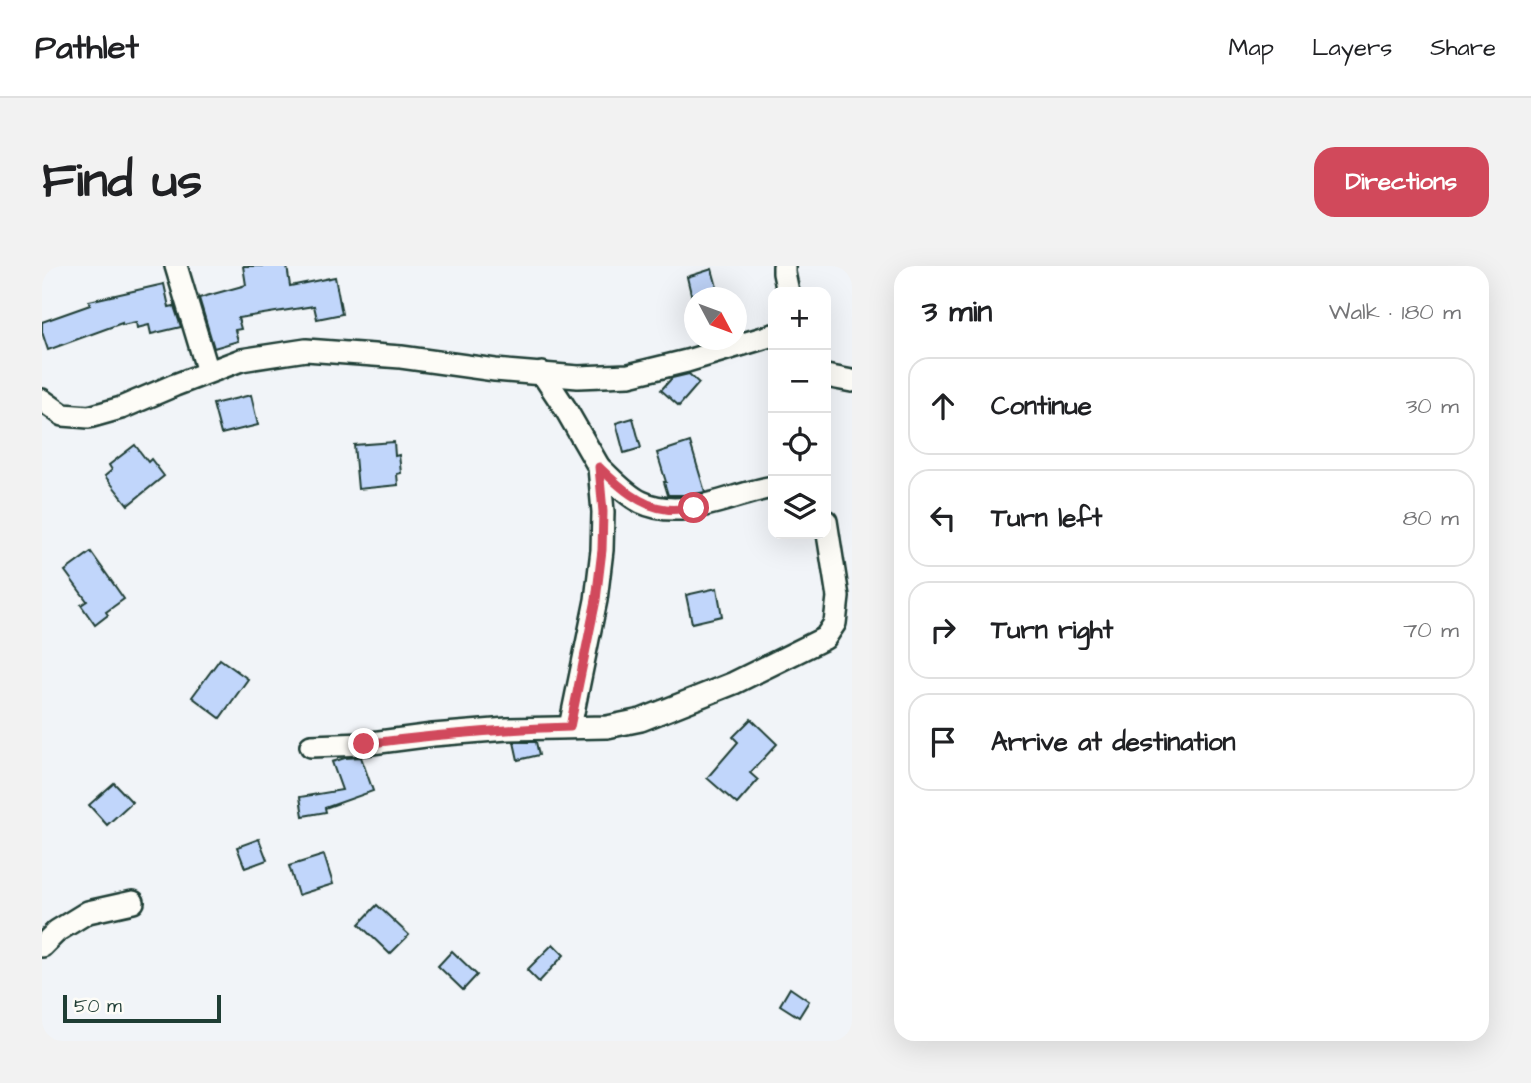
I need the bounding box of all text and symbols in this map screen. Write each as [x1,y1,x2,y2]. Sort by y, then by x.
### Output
text: Pathlet [35,25,139,71]
text: Map [1229,31,1274,65]
text: Layers [1312,31,1392,65]
text: Share [1430,31,1496,65]
button: Directions [1314,147,1489,217]
text: Find us [42,148,202,216]
north arrow [684,287,747,350]
map controls [768,287,831,539]
button: + [768,287,831,350]
text: 3 min [922,291,992,333]
text: Walk · 180 m [1329,296,1461,328]
button: − [768,350,831,413]
icon: ahead [924,387,962,425]
text: Continue [991,388,1092,424]
text: 30 m [1406,390,1459,422]
button: locate [768,413,831,476]
button: layers [768,476,831,539]
route start [678,492,709,523]
icon: left [924,499,962,537]
text: Turn left [991,500,1102,536]
text: 80 m [1402,502,1459,534]
icon: right [924,611,962,649]
text: Turn right [991,612,1113,648]
text: 70 m [1403,614,1459,646]
icon: arrive [924,723,962,761]
text: Arrive at destination [991,724,1236,760]
route end [348,728,379,759]
scale bar [63,992,220,1024]
text: 50 m [74,993,122,1020]

